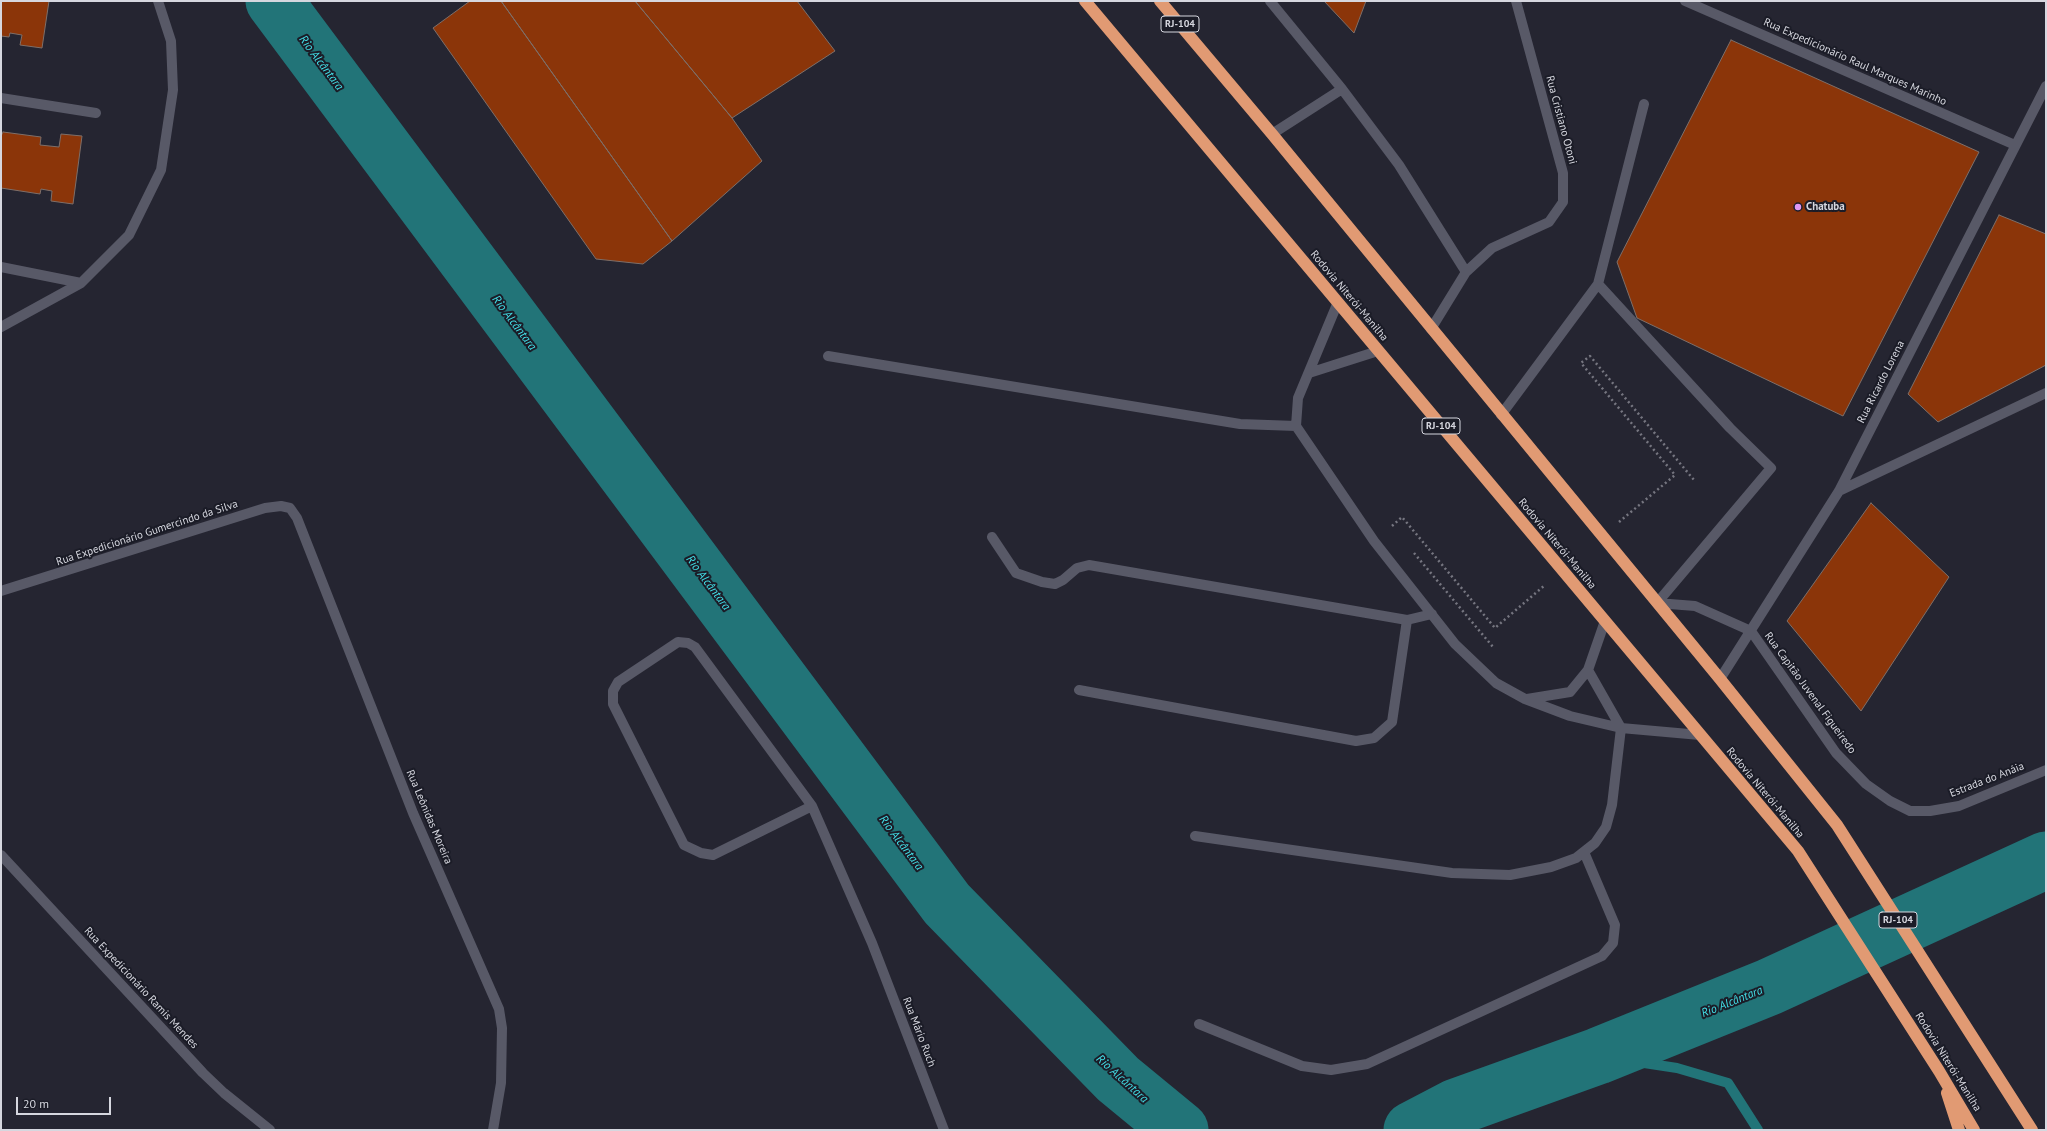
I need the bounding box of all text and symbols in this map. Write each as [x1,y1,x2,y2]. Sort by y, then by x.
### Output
street label: Rua Expedicionário Raul Marques Marinho [1761,15,1949,109]
road number: RJ-104 [1161,16,1199,32]
water label: Rio Alcântara [296,33,346,93]
street label: Rua Cristiano Otoni [1543,74,1579,166]
place label: Chatuba [1806,200,1845,214]
marker: Chatuba [1793,202,1803,212]
street label: Rodovia Niterói-Manilha [1307,248,1391,344]
water label: Rio Alcântara [489,293,539,353]
street label: Rua Ricardo Lorena [1854,339,1908,425]
road number: RJ-104 [1422,418,1460,434]
street label: Rodovia Niterói-Manilha [1515,496,1599,592]
street label: Rua Expedicionário Gumercindo da Silva [55,497,239,569]
water label: Rio Alcântara [683,553,733,613]
street label: Rua Capitão Juvenal Figueiredo [1761,630,1859,756]
street label: Rodovia Niterói-Manilha [1723,745,1807,841]
street label: Estrada do Anáia [1948,760,2026,800]
street label: Rua Leônidas Moreira [403,768,455,866]
water label: Rio Alcântara [876,813,926,873]
road number: RJ-104 [1879,912,1917,928]
street label: Rua Expedicionário Ramis Mendes [81,925,201,1051]
water label: Rio Alcântara [1699,983,1765,1021]
street label: Rua Mário Ruch [900,995,938,1069]
street label: Rodovia Niterói-Manilha [1912,1010,1984,1114]
water label: Rio Alcântara [1093,1052,1151,1106]
scale bar [18,1089,113,1115]
text: 20 m [23,1096,49,1111]

